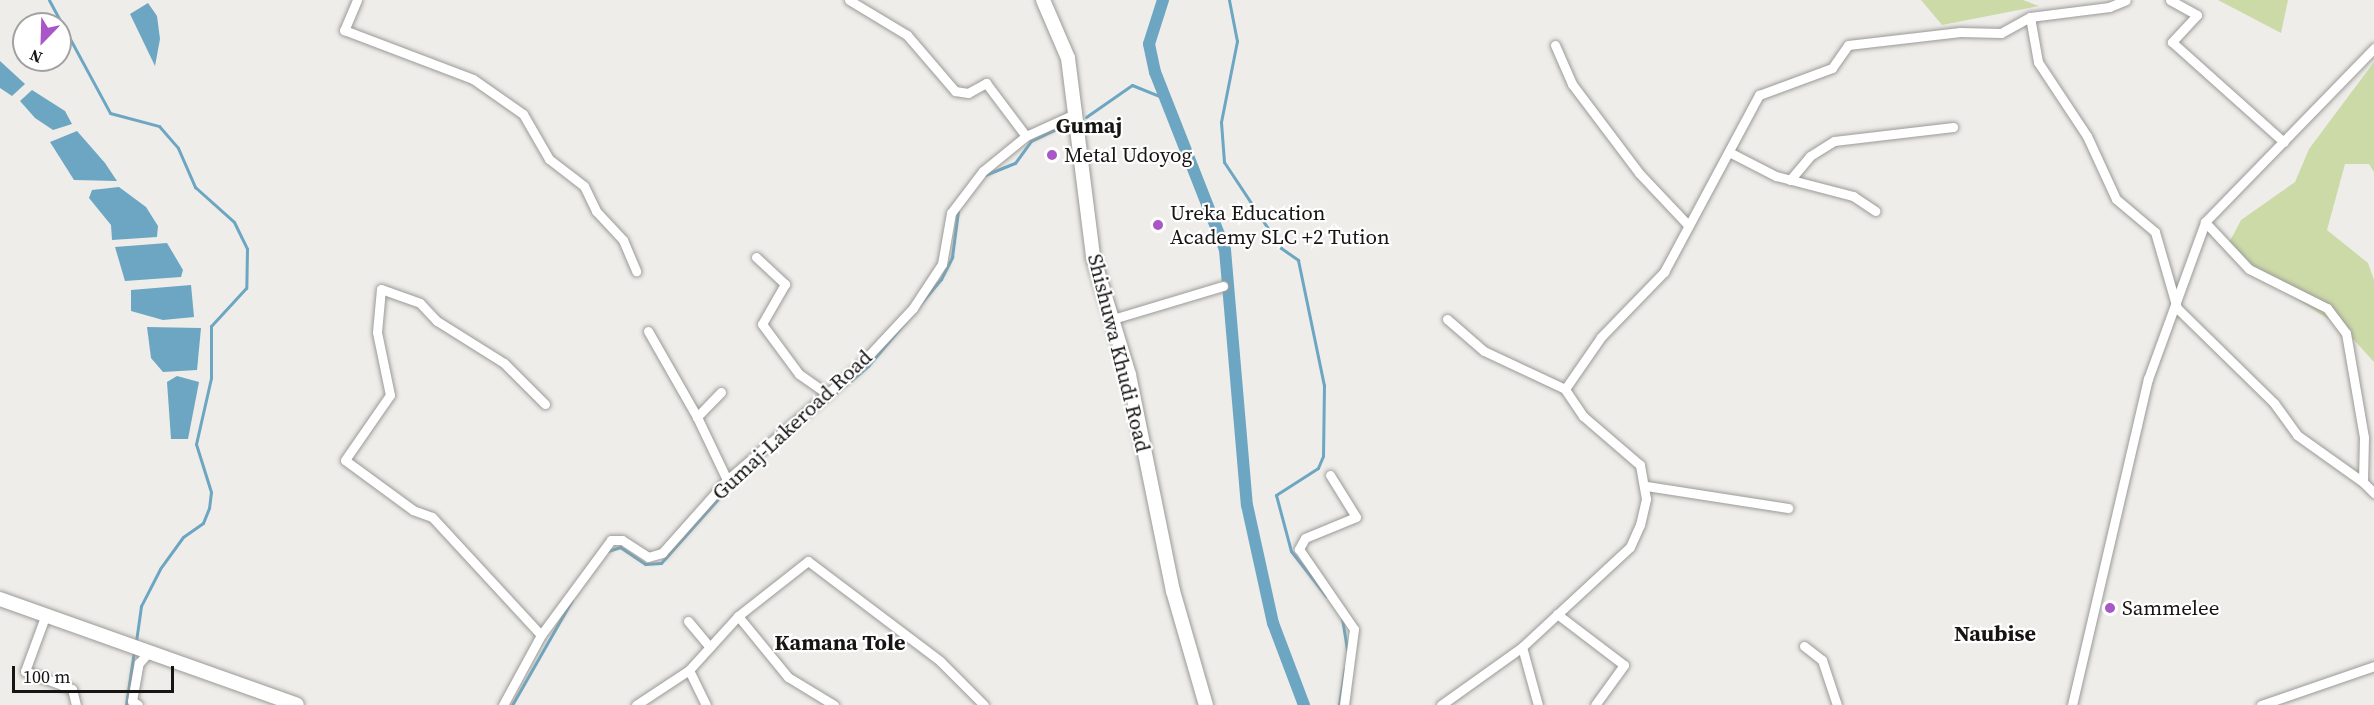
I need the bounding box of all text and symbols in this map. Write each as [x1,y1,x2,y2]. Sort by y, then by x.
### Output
north arrow [12,12,72,72]
text: N [26,44,45,69]
district label: Gumaj [1056,113,1122,139]
place label: Metal Udoyog [1064,142,1192,168]
marker: Metal Udoyog [1045,148,1059,162]
place label: Ureka Education Academy SLC +2 Tution [1170,200,1390,250]
marker: Ureka Education Academy SLC +2 Tution [1151,218,1165,232]
street label: Shishuwa Khudi Road [1082,251,1156,455]
street label: Gumaj-Lakeroad Road [707,345,877,505]
place label: Sammelee [2122,595,2219,621]
marker: Sammelee [2103,601,2117,615]
district label: Naubise [1954,621,2036,647]
district label: Kamana Tole [774,630,906,656]
scale bar [15,654,177,692]
text: 100 m [23,664,70,689]

